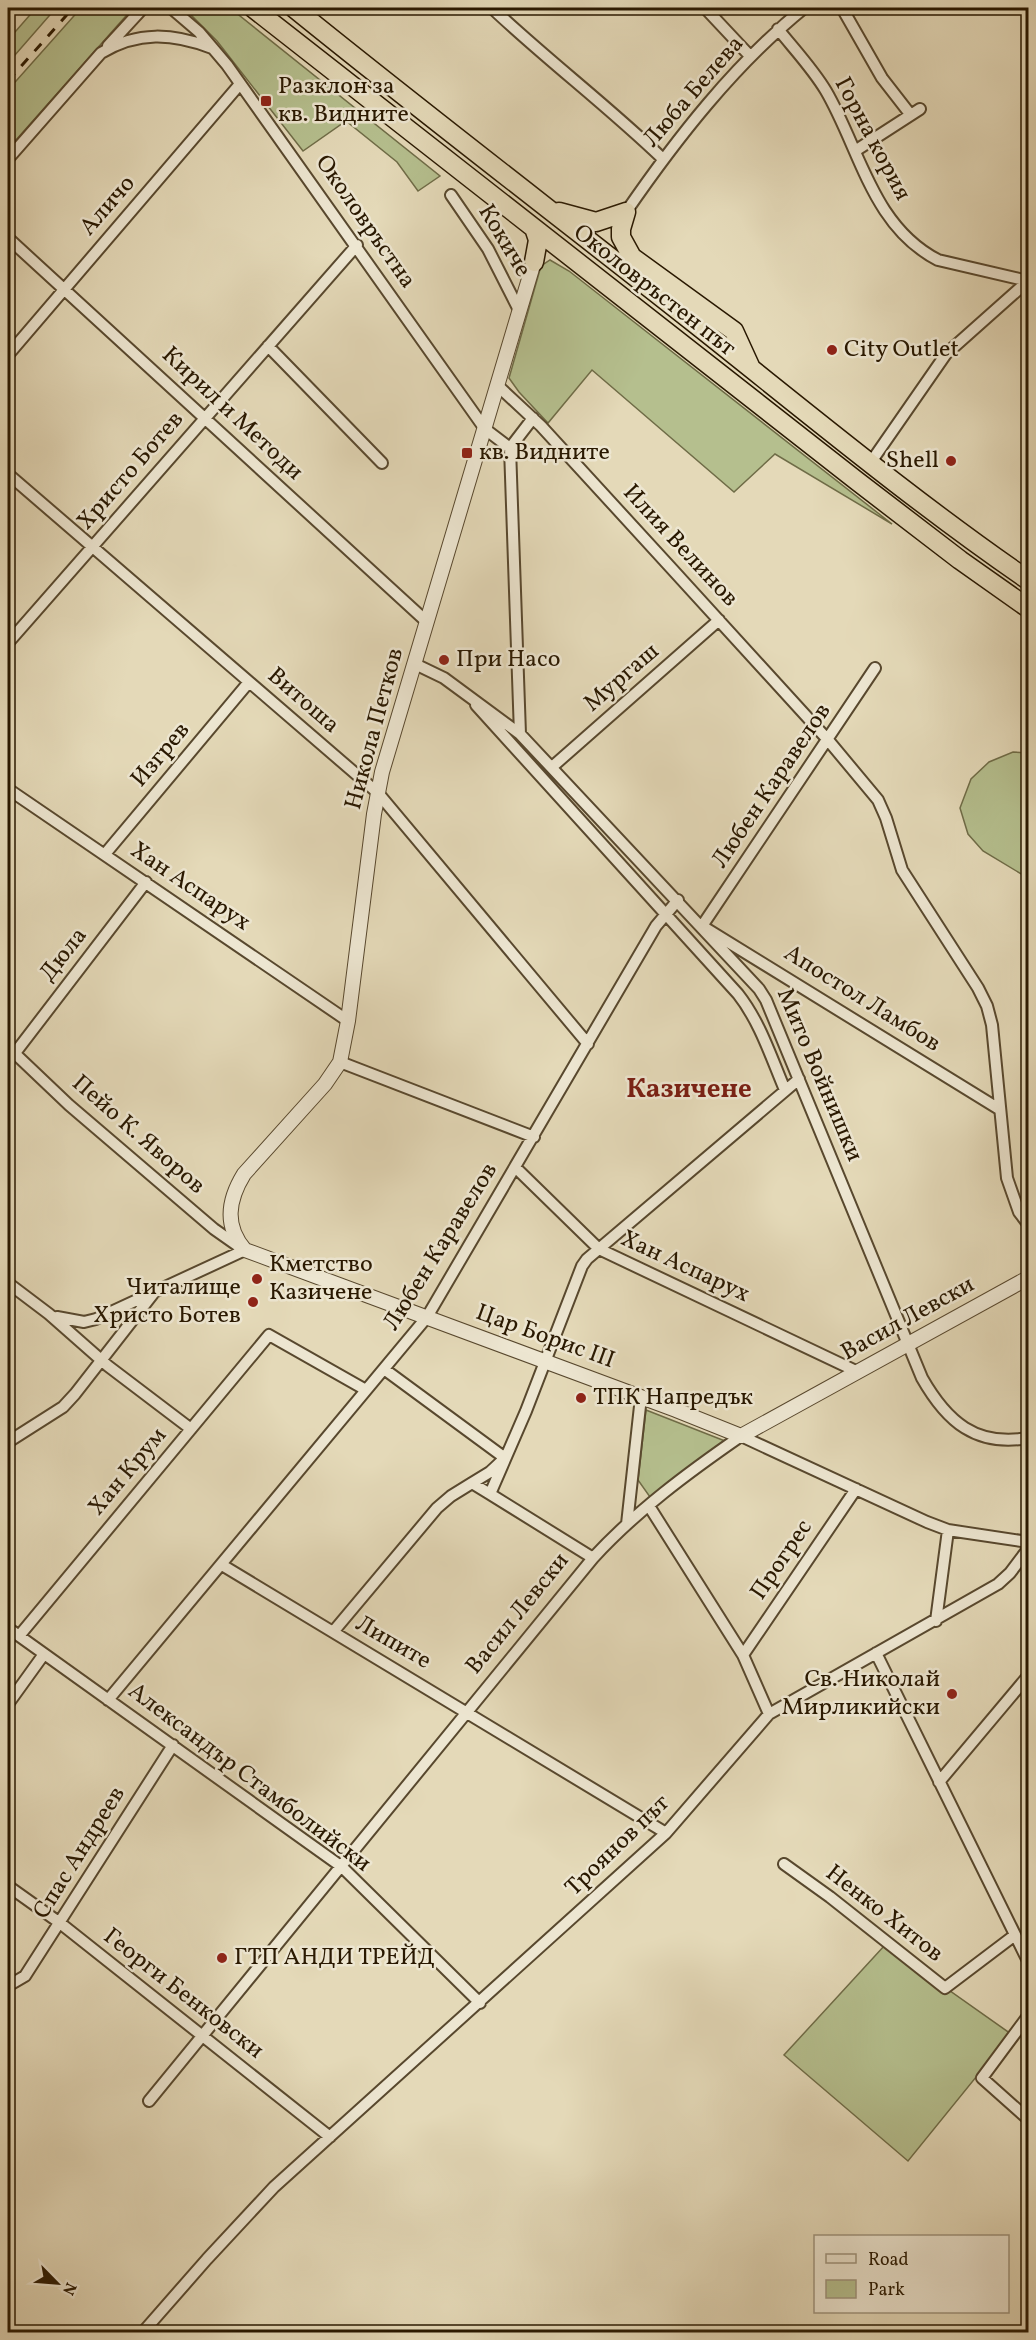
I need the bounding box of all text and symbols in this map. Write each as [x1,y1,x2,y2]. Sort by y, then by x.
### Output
street label: Люба Белева [636,29,752,155]
place label: Разклон за кв. Видните [278,70,409,132]
street label: Горна кория [825,71,919,207]
marker: Разклон за кв. Видните [259,94,273,108]
street label: Околовръстна [306,148,424,296]
street label: Аличо [72,168,144,244]
street label: Кокиче [469,198,539,284]
street label: Околовръстен път [565,217,743,365]
place label: City Outlet [844,333,959,367]
street label: Кирил и Методи [154,339,310,489]
marker: City Outlet [825,343,839,357]
street label: Христо Ботев [70,404,192,538]
place label: кв. Видните [479,436,610,470]
place label: Shell [886,444,939,478]
marker: кв. Видните [460,446,474,460]
marker: Shell [944,454,958,468]
street label: Илия Велинов [614,477,746,615]
street label: Мургаш [577,636,667,720]
place label: При Насо [456,643,561,677]
street label: Никола Петков [337,644,413,814]
marker: При Насо [437,653,451,667]
street label: Витоша [259,660,347,742]
street label: Любен Каравелов [704,697,840,875]
street label: Изгрев [123,715,199,795]
street label: Хан Аспарух [123,834,257,940]
street label: Дюла [32,921,96,989]
street label: Апостол Ламбов [777,937,947,1061]
street label: Мито Войнишки [767,983,871,1167]
street label: Пейо К. Яворов [64,1067,212,1203]
district label: Казичене [626,1071,752,1109]
street label: Любен Каравелов [376,1156,506,1338]
street label: Хан Аспарух [615,1222,755,1312]
place label: Кметство Казичене [269,1248,373,1310]
street label: Васил Левски [835,1268,981,1370]
place label: Читалище Христо Ботев [93,1271,241,1333]
marker: Кметство Казичене [250,1272,264,1286]
marker: Читалище Христо Ботев [246,1295,260,1309]
street label: Цар Борис III [471,1296,619,1378]
place label: ТПК Напредък [593,1381,753,1415]
marker: ТПК Напредък [574,1391,588,1405]
street label: Хан Крум [81,1420,175,1524]
street label: Прогрес [743,1513,821,1607]
street label: Васил Левски [458,1546,578,1682]
street label: Липите [349,1608,437,1678]
place label: Св. Николай Мирликийски [781,1663,940,1725]
street label: Александър Стамболийски [120,1675,378,1881]
marker: Св. Николай Мирликийски [945,1687,959,1701]
street label: Спас Андреев [26,1780,134,1926]
street label: Троянов път [558,1787,678,1905]
street label: Ненко Хитов [818,1857,950,1971]
street label: Георги Бенковски [95,1920,271,2068]
place label: ГТП АНДИ ТРЕЙД [234,1941,435,1975]
marker: ГТП АНДИ ТРЕЙД [215,1951,229,1965]
legend [814,2235,1009,2313]
text: Road [868,2248,909,2273]
north arrow [27,2253,87,2313]
text: Park [868,2278,905,2303]
text: N [56,2279,81,2299]

